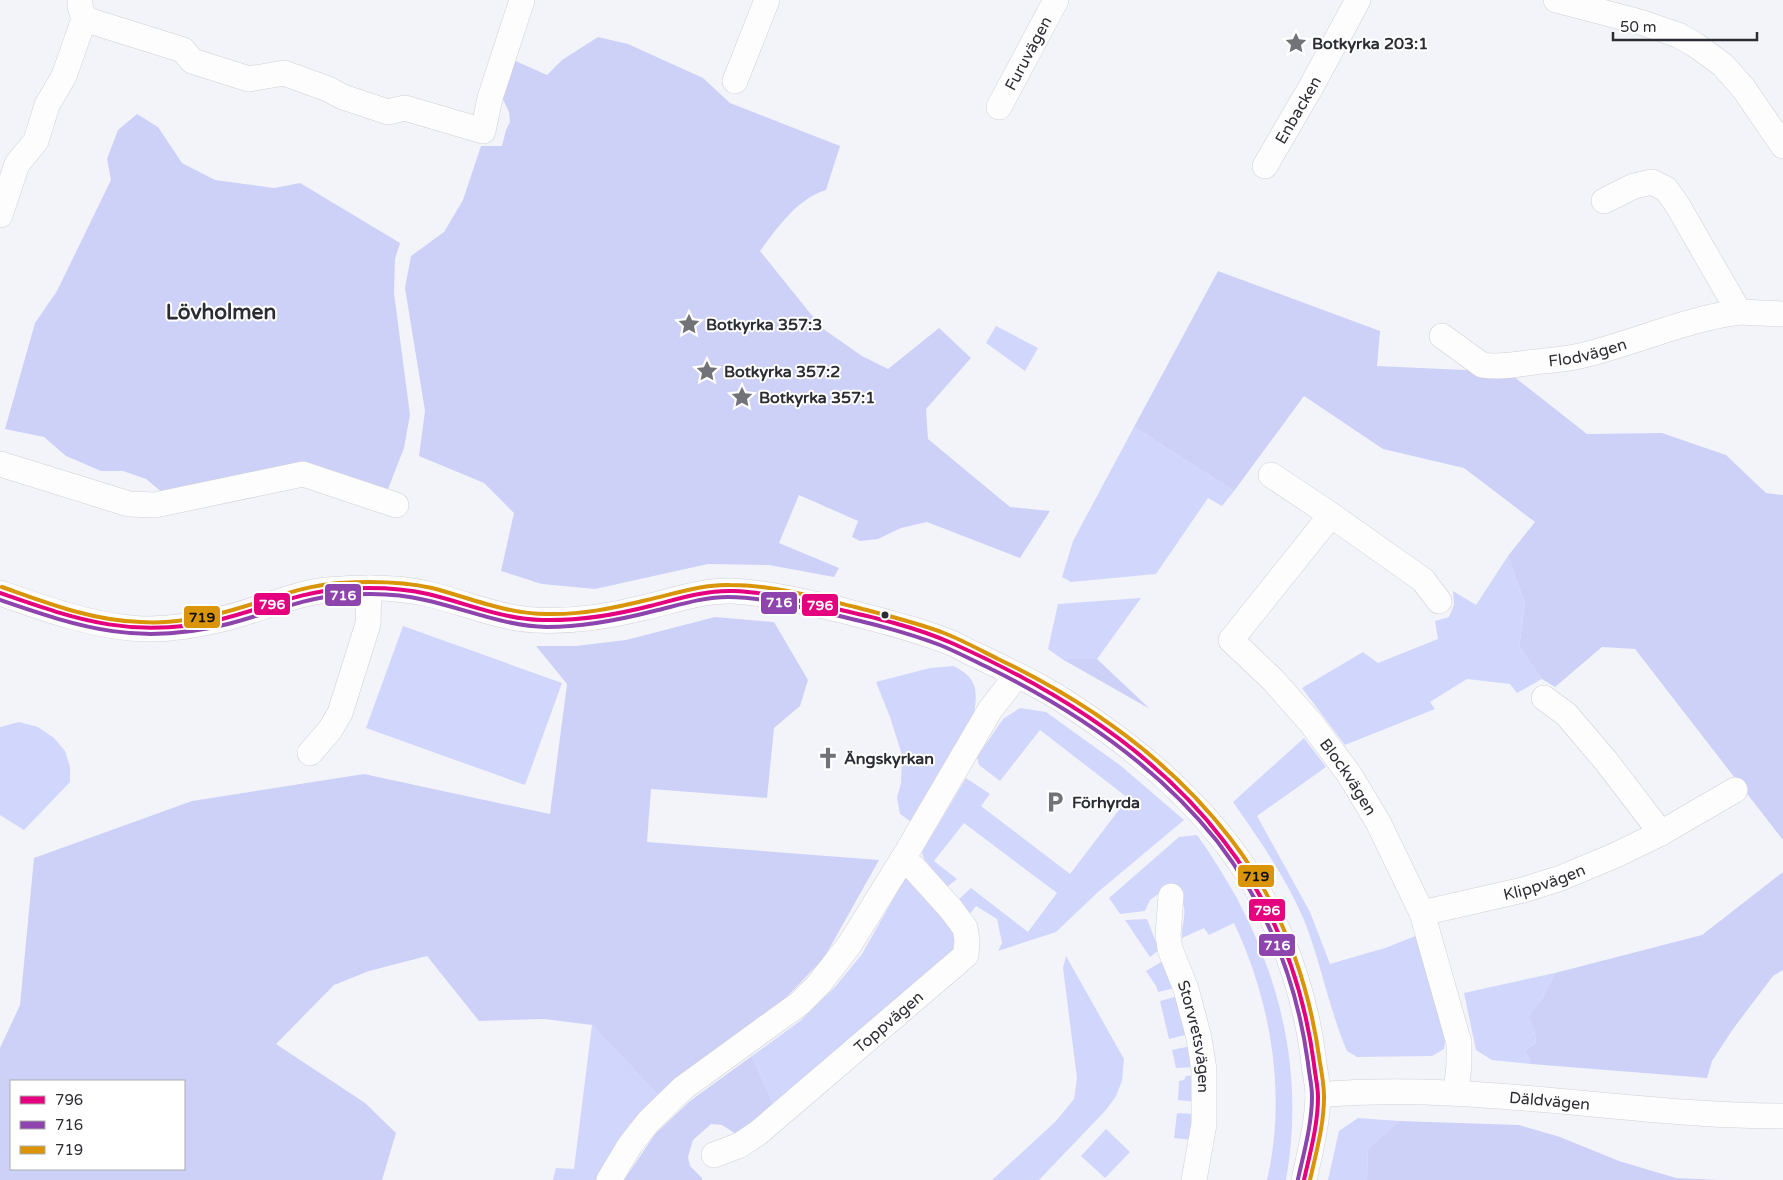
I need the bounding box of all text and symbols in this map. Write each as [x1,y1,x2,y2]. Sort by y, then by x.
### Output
scale bar [1613,10,1757,42]
street label: Furuvägen [1001,13,1056,94]
text: 50 m [1620,18,1657,36]
place icon: Botkyrka 203:1 [1283,30,1309,56]
place label: Botkyrka 203:1 [1312,34,1428,54]
street label: Enbacken [1271,73,1326,148]
district label: Lövholmen [166,300,276,325]
place icon: Botkyrka 357:3 [676,311,702,337]
place label: Botkyrka 357:3 [706,315,822,335]
street label: Flodvägen [1547,334,1629,372]
place icon: Botkyrka 357:2 [694,358,720,384]
place label: Botkyrka 357:2 [724,362,840,382]
place icon: Botkyrka 357:1 [729,384,755,410]
place label: Botkyrka 357:1 [759,388,875,408]
line badge: 716 [324,583,362,607]
text: 716 [330,587,356,604]
line badge: 716 [760,591,798,615]
line badge: 796 [253,592,291,616]
line badge: 796 [801,593,839,617]
text: 716 [766,594,792,611]
text: 796 [259,596,285,613]
text: 796 [807,597,833,614]
line badge: 719 [183,605,221,629]
text: 719 [189,609,215,626]
unlabelled marker [880,610,890,620]
street label: Blockvägen [1315,735,1381,819]
church icon: Ängskyrkan [815,745,841,771]
place label: Ängskyrkan [844,749,934,769]
parking icon: Förhyrda [1042,789,1068,815]
place label: Förhyrda [1072,793,1140,813]
street label: Klippvägen [1501,860,1588,905]
line badge: 719 [1237,864,1275,888]
text: 719 [1243,868,1269,885]
line badge: 796 [1248,898,1286,922]
text: 796 [1254,902,1280,919]
line badge: 716 [1258,933,1296,957]
text: 716 [1264,937,1290,954]
street label: Storvretsvägen [1173,977,1214,1093]
street label: Toppvägen [850,987,928,1057]
legend [10,1080,185,1170]
street label: Däldvägen [1508,1088,1591,1115]
text: 796 [55,1091,83,1109]
text: 716 [55,1116,83,1134]
text: 719 [55,1141,83,1159]

